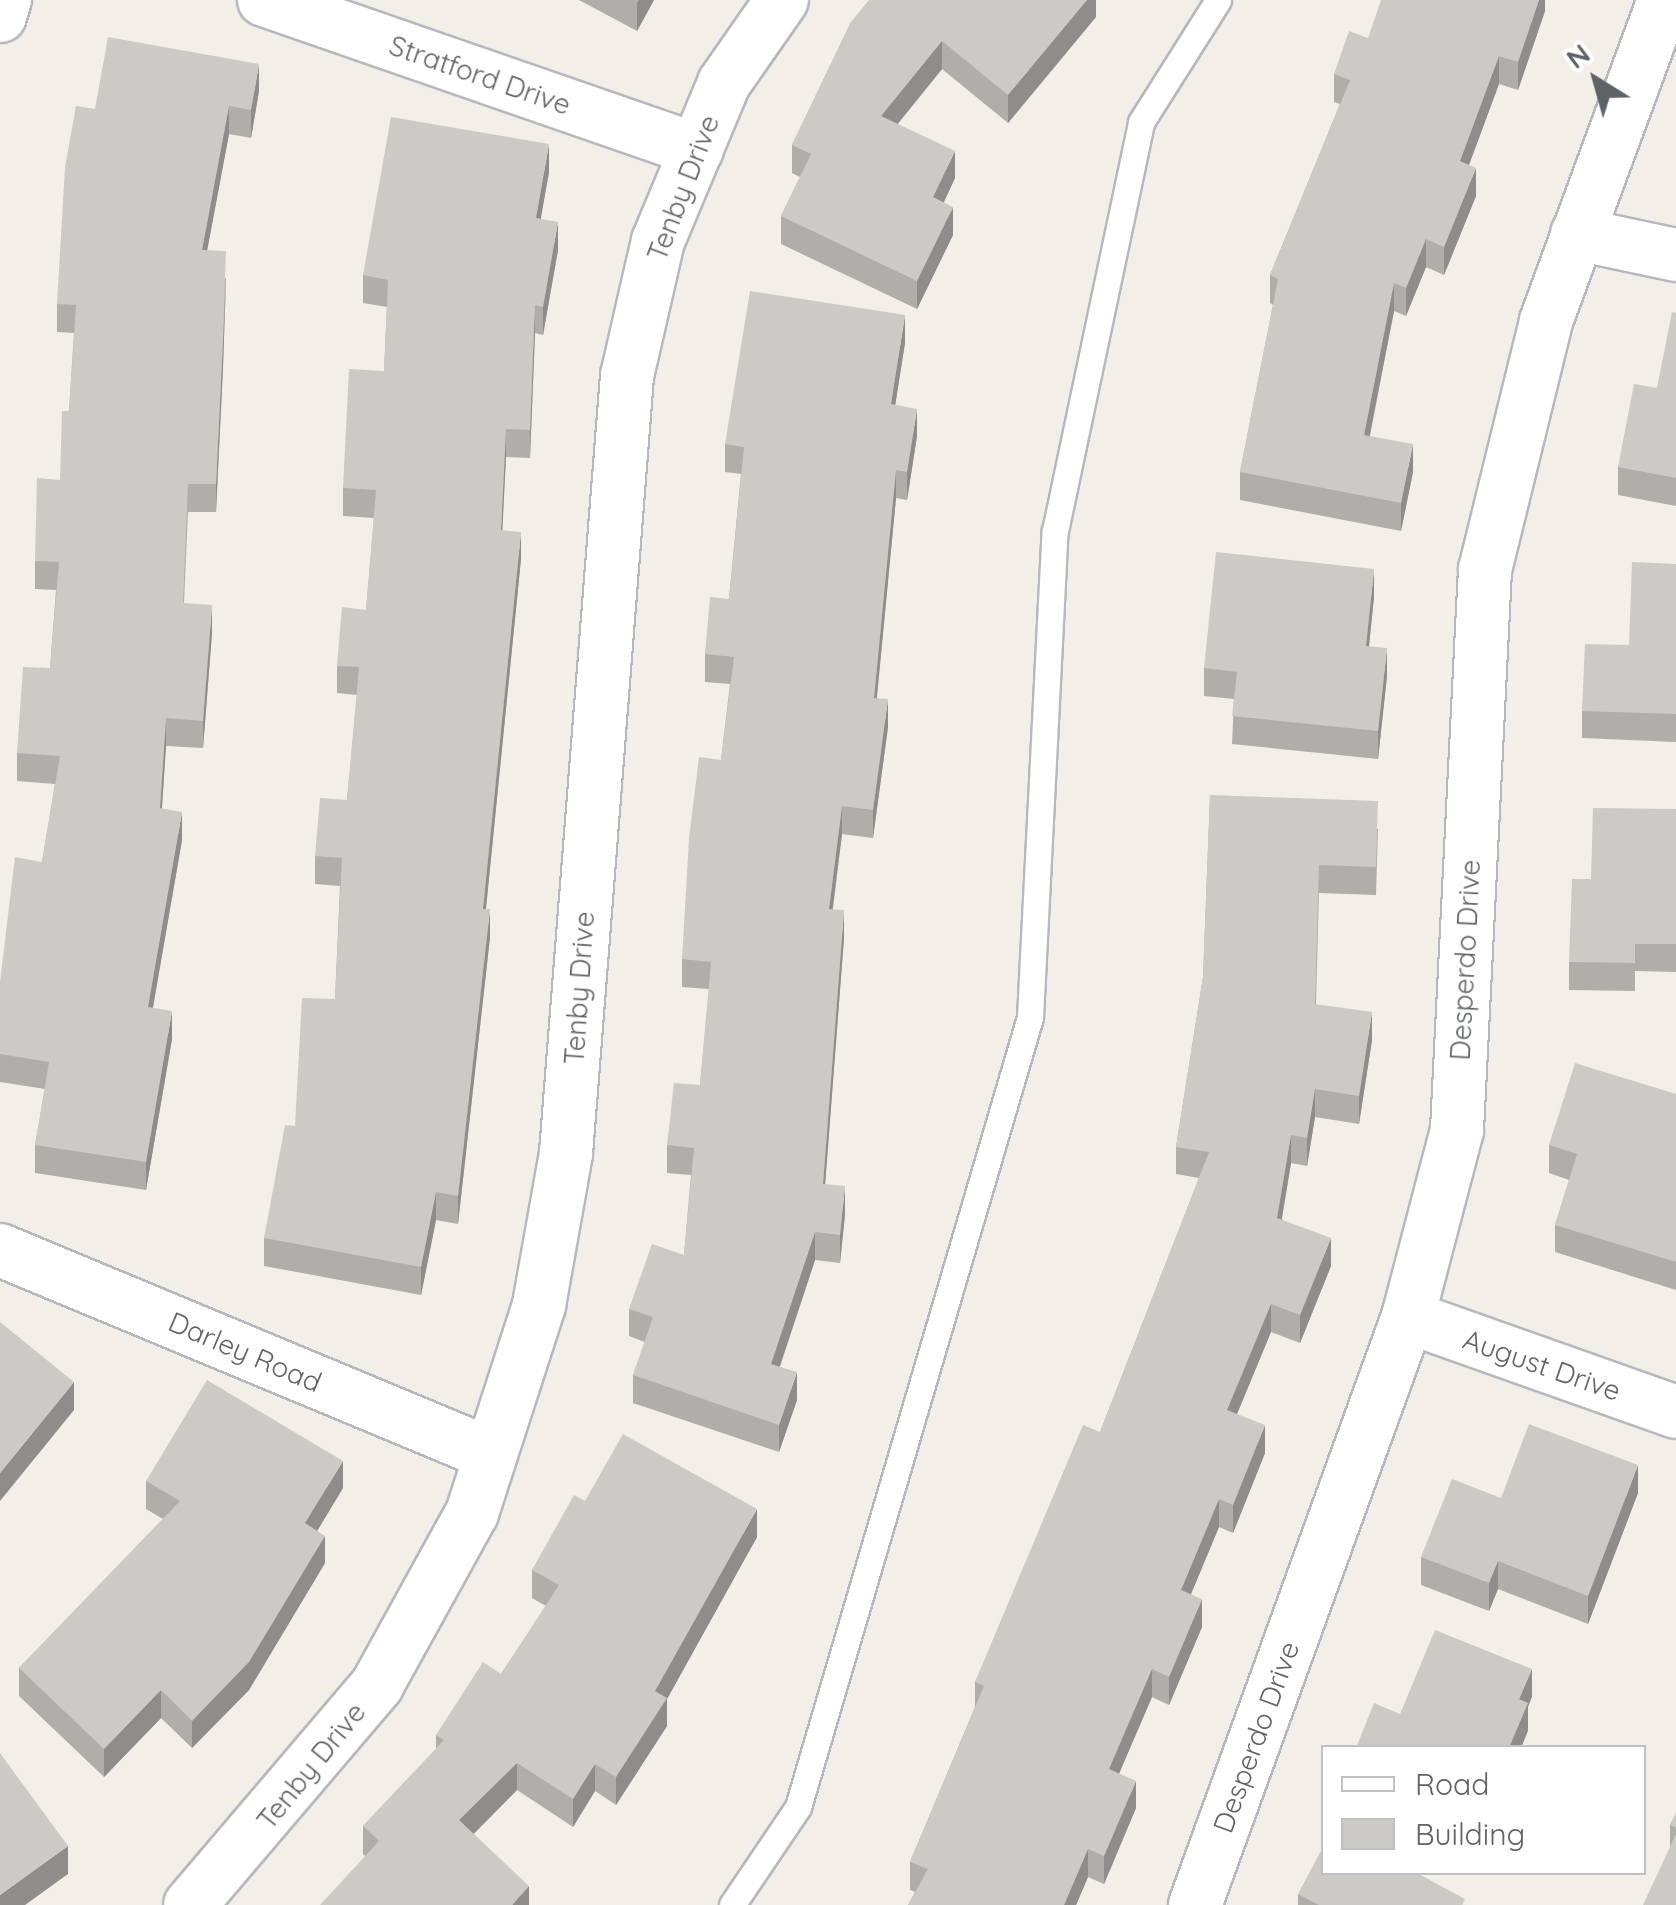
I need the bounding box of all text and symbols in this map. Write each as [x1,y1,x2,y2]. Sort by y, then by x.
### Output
street label: Stratford Drive [385,28,575,122]
north arrow [1546,30,1646,130]
text: N [1559,35,1596,76]
street label: Tenby Drive [640,110,726,266]
street label: Desperdo Drive [1443,859,1487,1061]
street label: Tenby Drive [557,910,601,1066]
street label: Darley Road [164,1305,326,1399]
street label: August Drive [1459,1322,1625,1408]
street label: Desperdo Drive [1206,1637,1306,1837]
street label: Tenby Drive [250,1696,372,1836]
legend [1321,1745,1646,1875]
text: Road [1415,1765,1489,1803]
text: Building [1415,1815,1525,1853]

